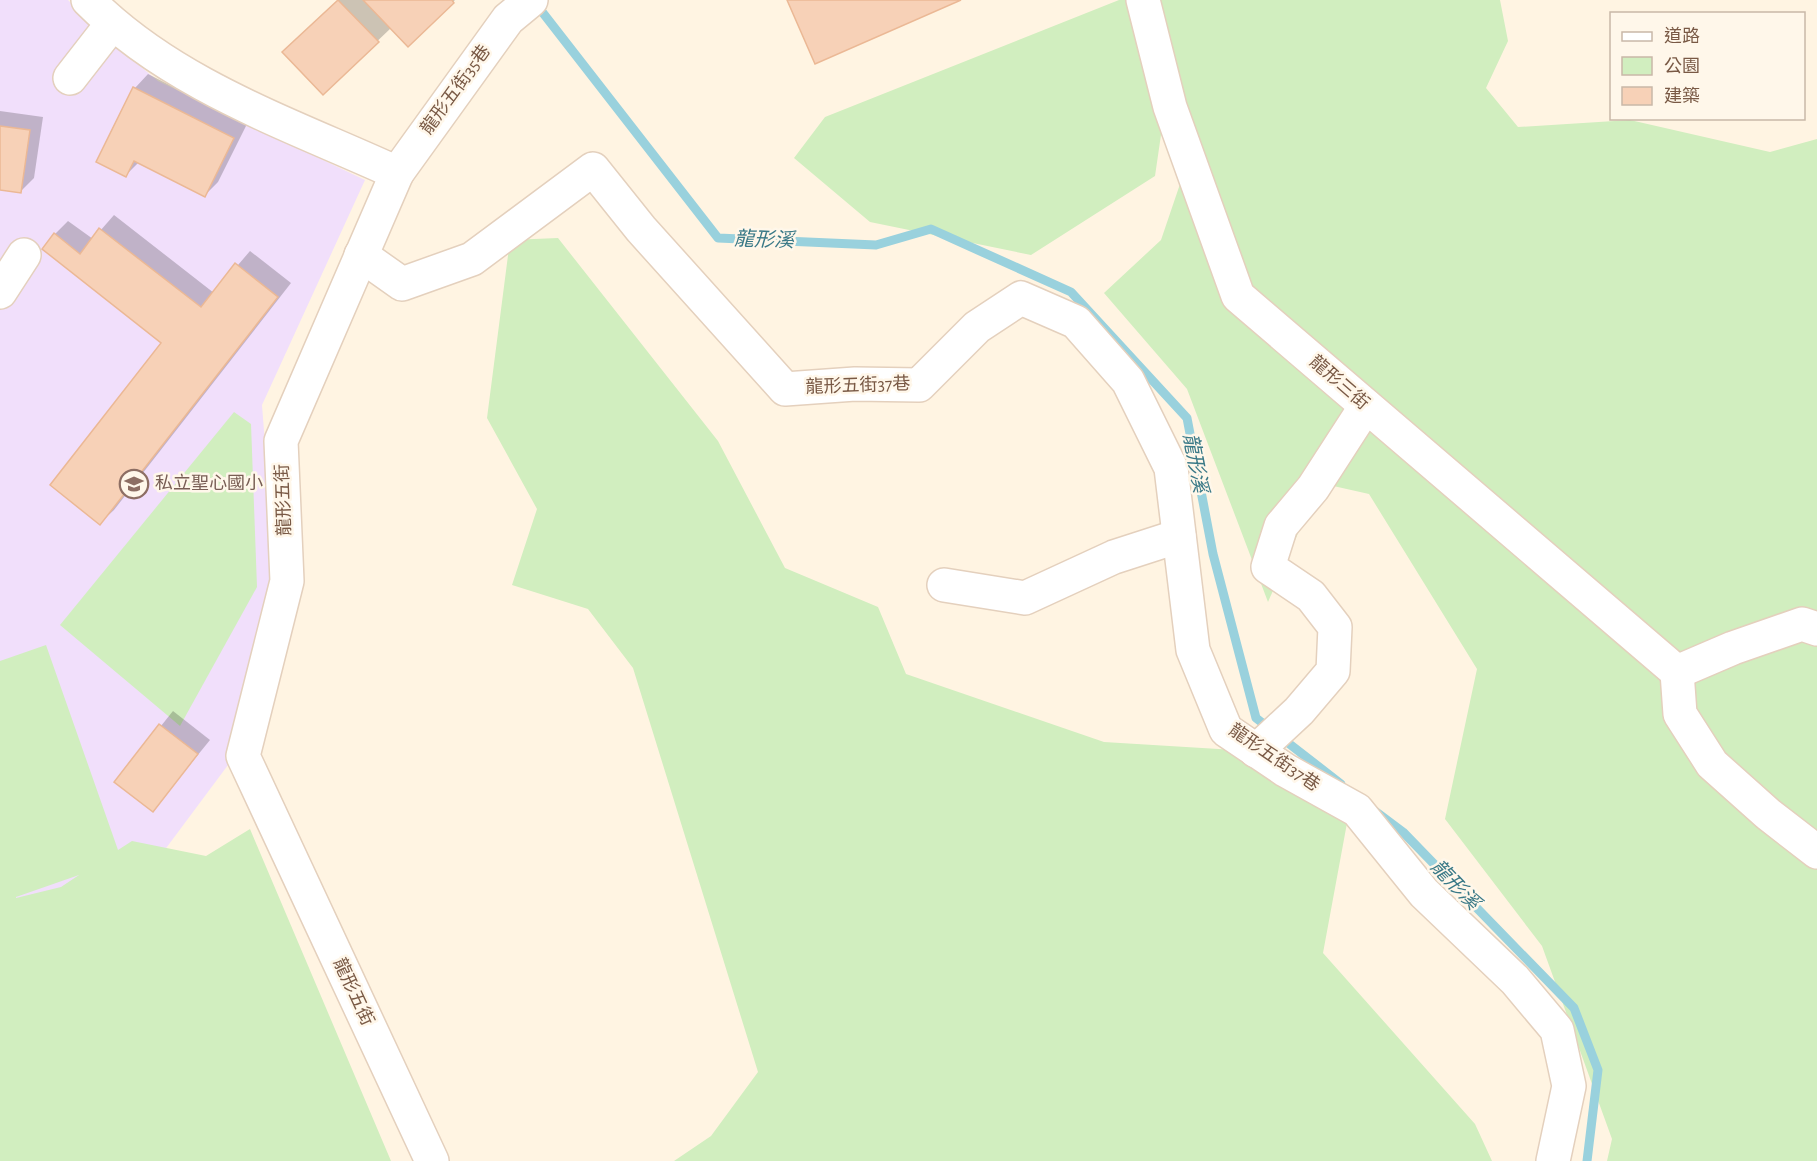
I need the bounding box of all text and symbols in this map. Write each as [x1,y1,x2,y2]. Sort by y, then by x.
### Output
legend [1610,12,1805,120]
text: 道路 [1664,26,1700,46]
street label: 龍形五街35巷 [416,41,494,138]
text: 公園 [1664,57,1700,76]
text: 建築 [1664,86,1700,106]
water label: 龍形溪 [734,228,797,251]
street label: 龍形三街 [1306,351,1373,413]
street label: 龍形五街37巷 [805,373,911,397]
water label: 龍形溪 [1179,431,1212,497]
street label: 龍形五街 [272,464,294,536]
school or university icon: 私立聖心國小 [118,468,150,500]
place label: 私立聖心國小 [155,473,263,493]
street label: 龍形五街37巷 [1225,720,1324,795]
water label: 龍形溪 [1427,856,1486,916]
street label: 龍形五街 [330,955,378,1028]

